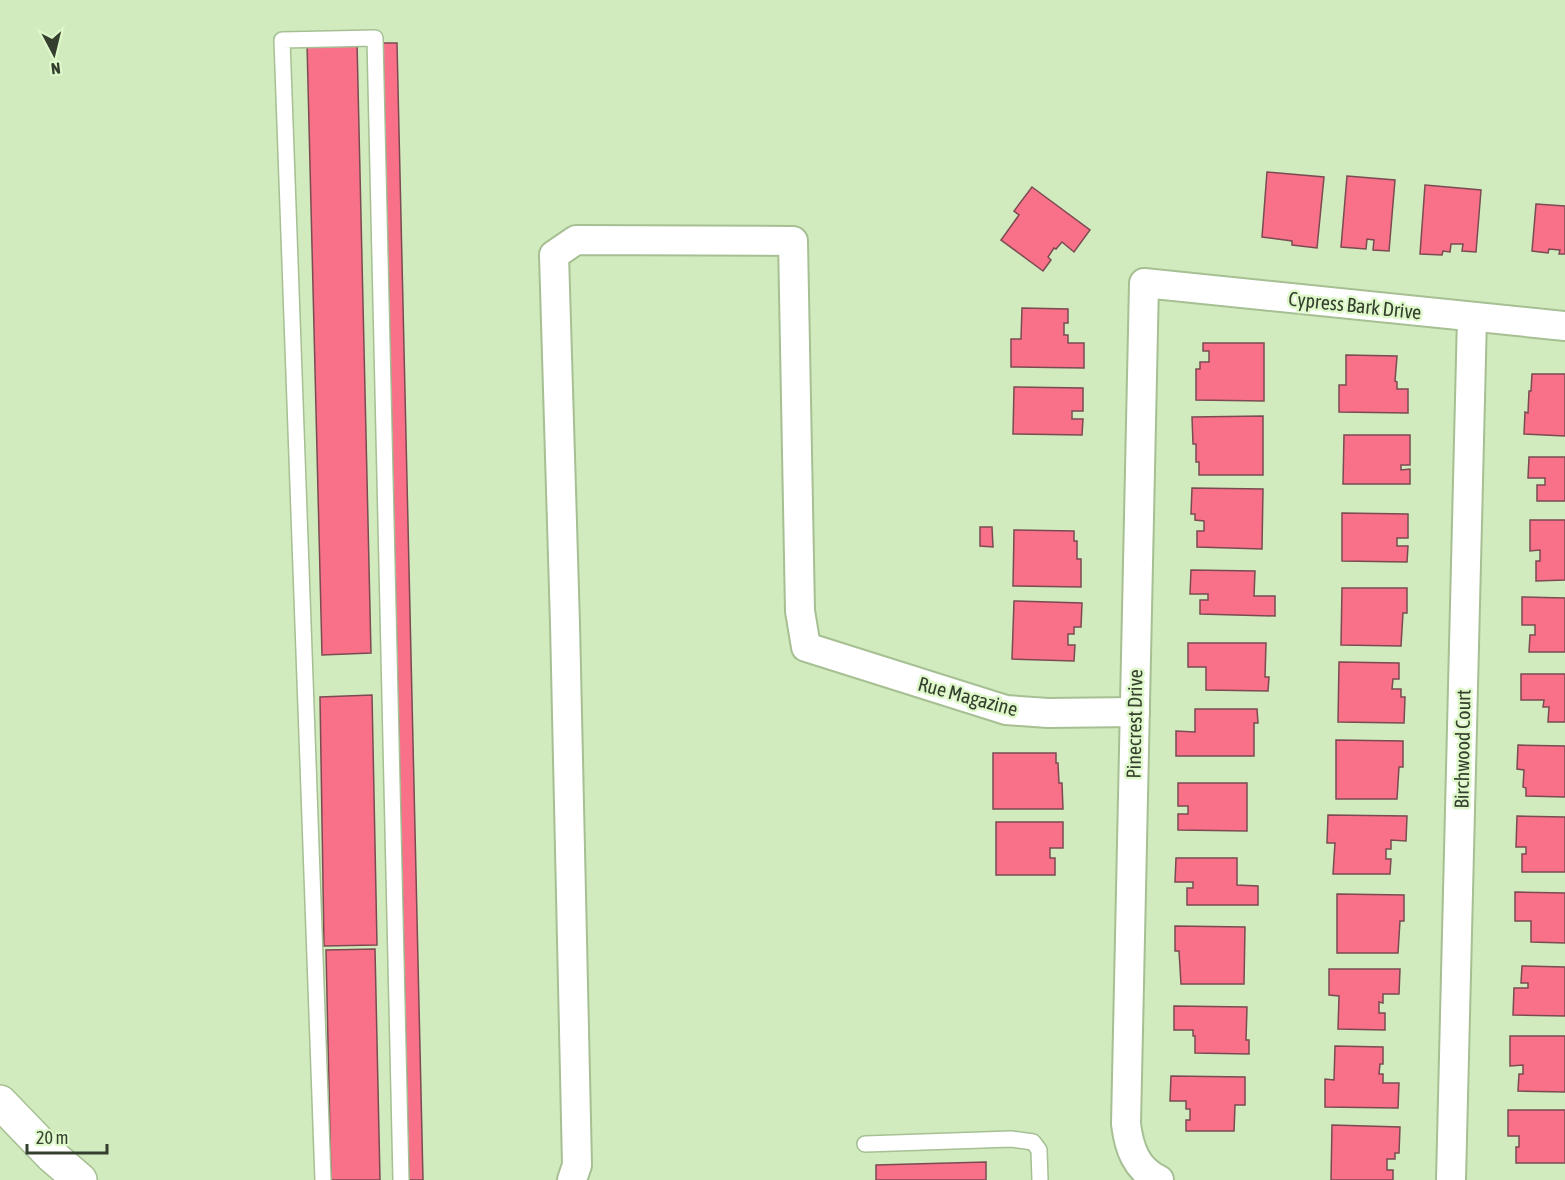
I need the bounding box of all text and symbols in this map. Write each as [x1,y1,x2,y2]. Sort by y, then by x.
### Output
north arrow [24,24,84,84]
text: N [50,59,62,78]
street label: Cypress Bark Drive [1287,287,1423,323]
street label: Pinecrest Drive [1122,669,1146,779]
street label: Rue Magazine [916,672,1020,720]
street label: Birchwood Court [1449,689,1475,809]
scale bar [27,1117,106,1155]
text: 20 m [36,1127,68,1148]

